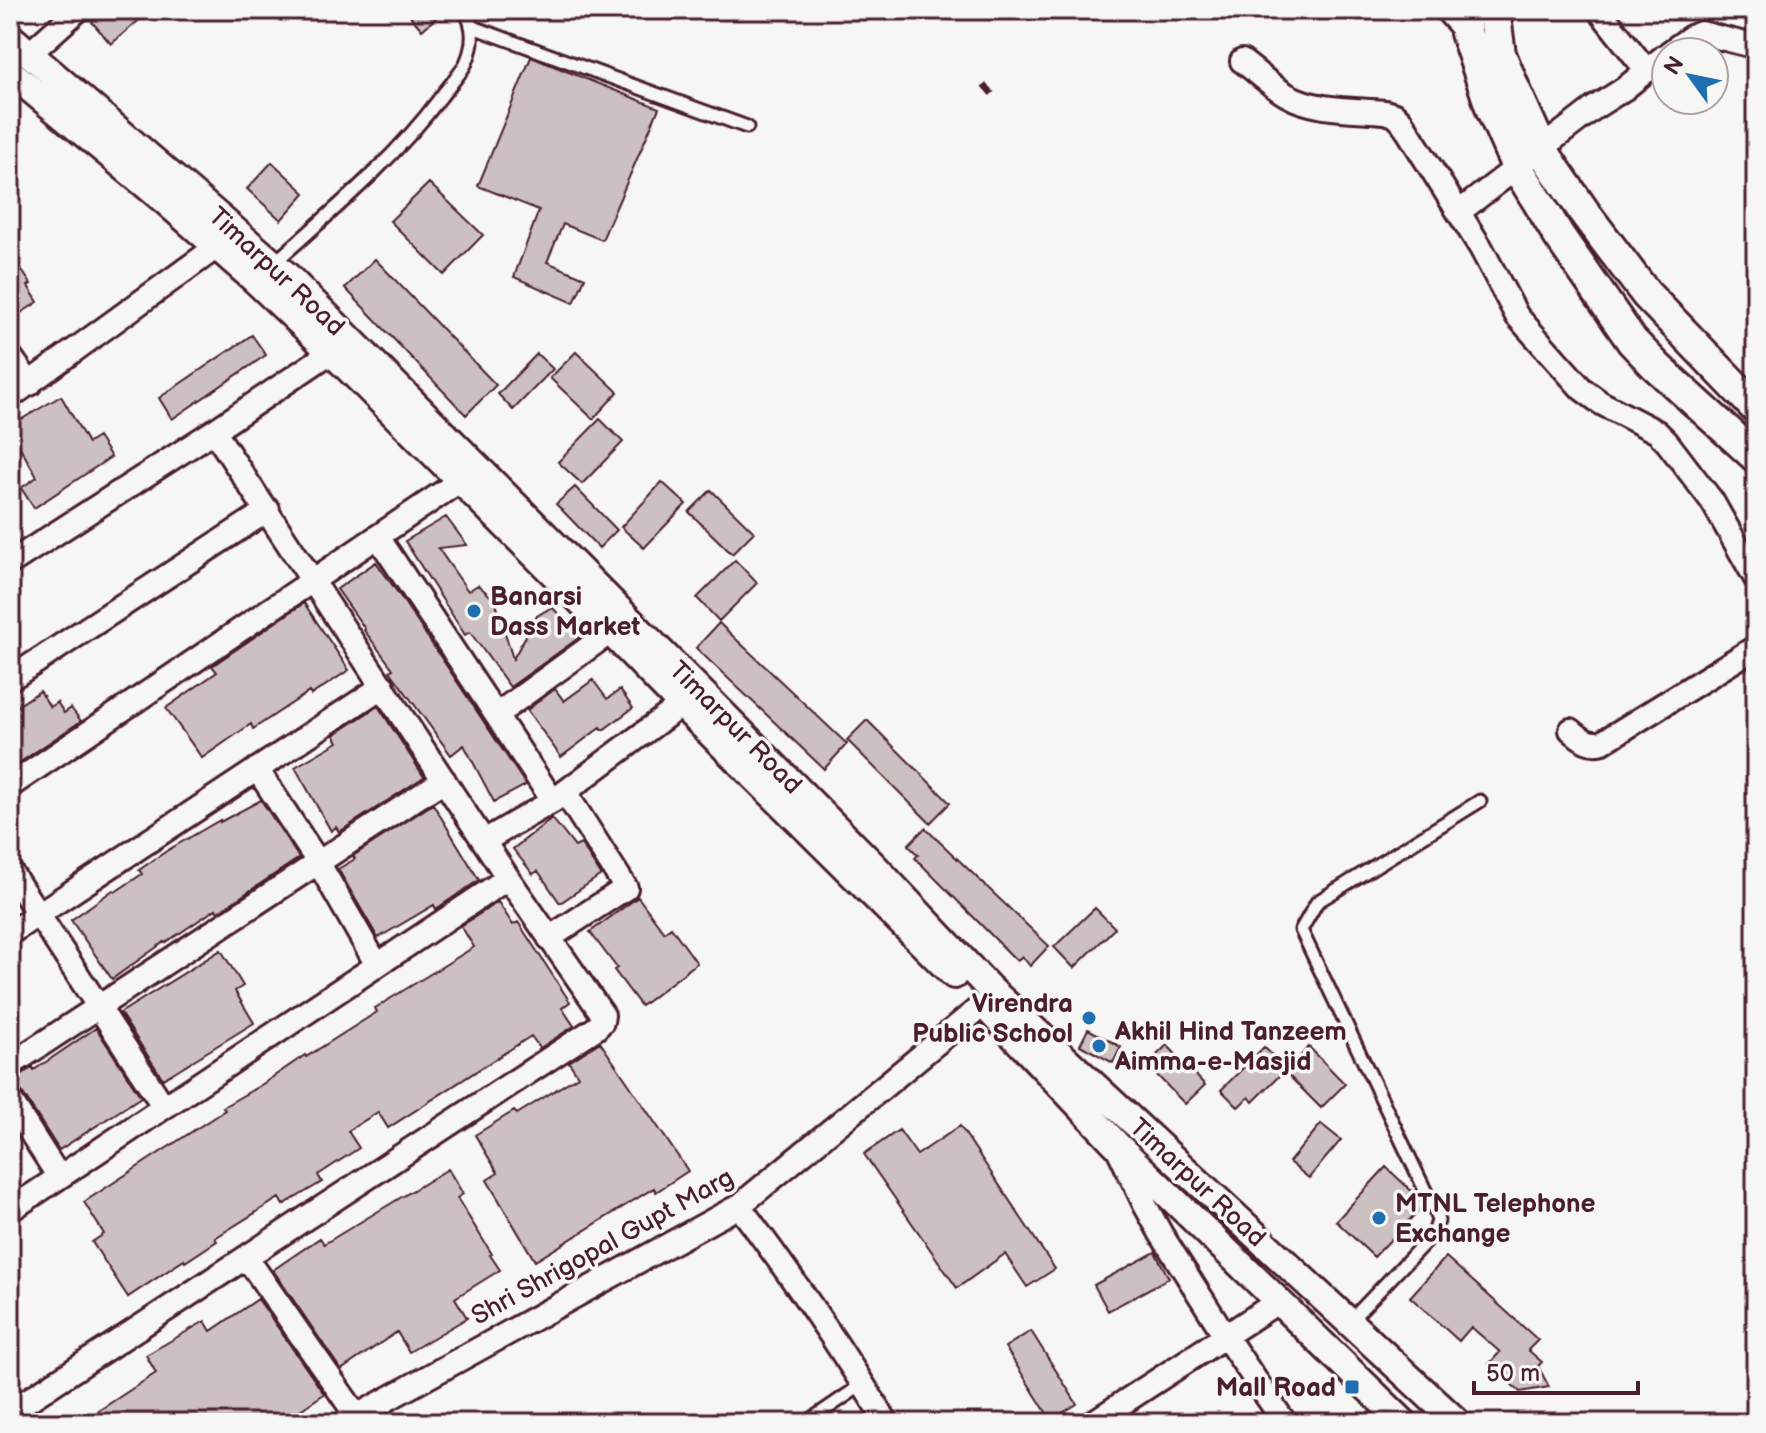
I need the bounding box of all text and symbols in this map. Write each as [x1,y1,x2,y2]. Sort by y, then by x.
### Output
north arrow [1650,36,1730,116]
text: N [1659,52,1690,80]
street label: Timarpur Road [201,201,351,343]
place label: Banarsi Dass Market [490,582,640,643]
marker: Banarsi Dass Market [465,602,483,620]
street label: Timarpur Road [662,655,808,801]
place label: Virendra Public School [912,989,1073,1050]
marker: Virendra Public School [1080,1009,1098,1027]
place label: Akhil Hind Tanzeem Aimma-e-Masjid [1114,1017,1347,1078]
marker: Akhil Hind Tanzeem Aimma-e-Masjid [1090,1037,1108,1055]
street label: Timarpur Road [1122,1112,1272,1254]
street label: Shri Shrigopal Gupt Marg [466,1162,739,1332]
place label: MTNL Telephone Exchange [1395,1189,1596,1250]
marker: MTNL Telephone Exchange [1370,1209,1388,1227]
scale bar [1474,1345,1638,1395]
text: 50 m [1486,1359,1540,1388]
place label: Mall Road [1216,1373,1336,1404]
marker: Mall Road [1343,1378,1361,1396]

